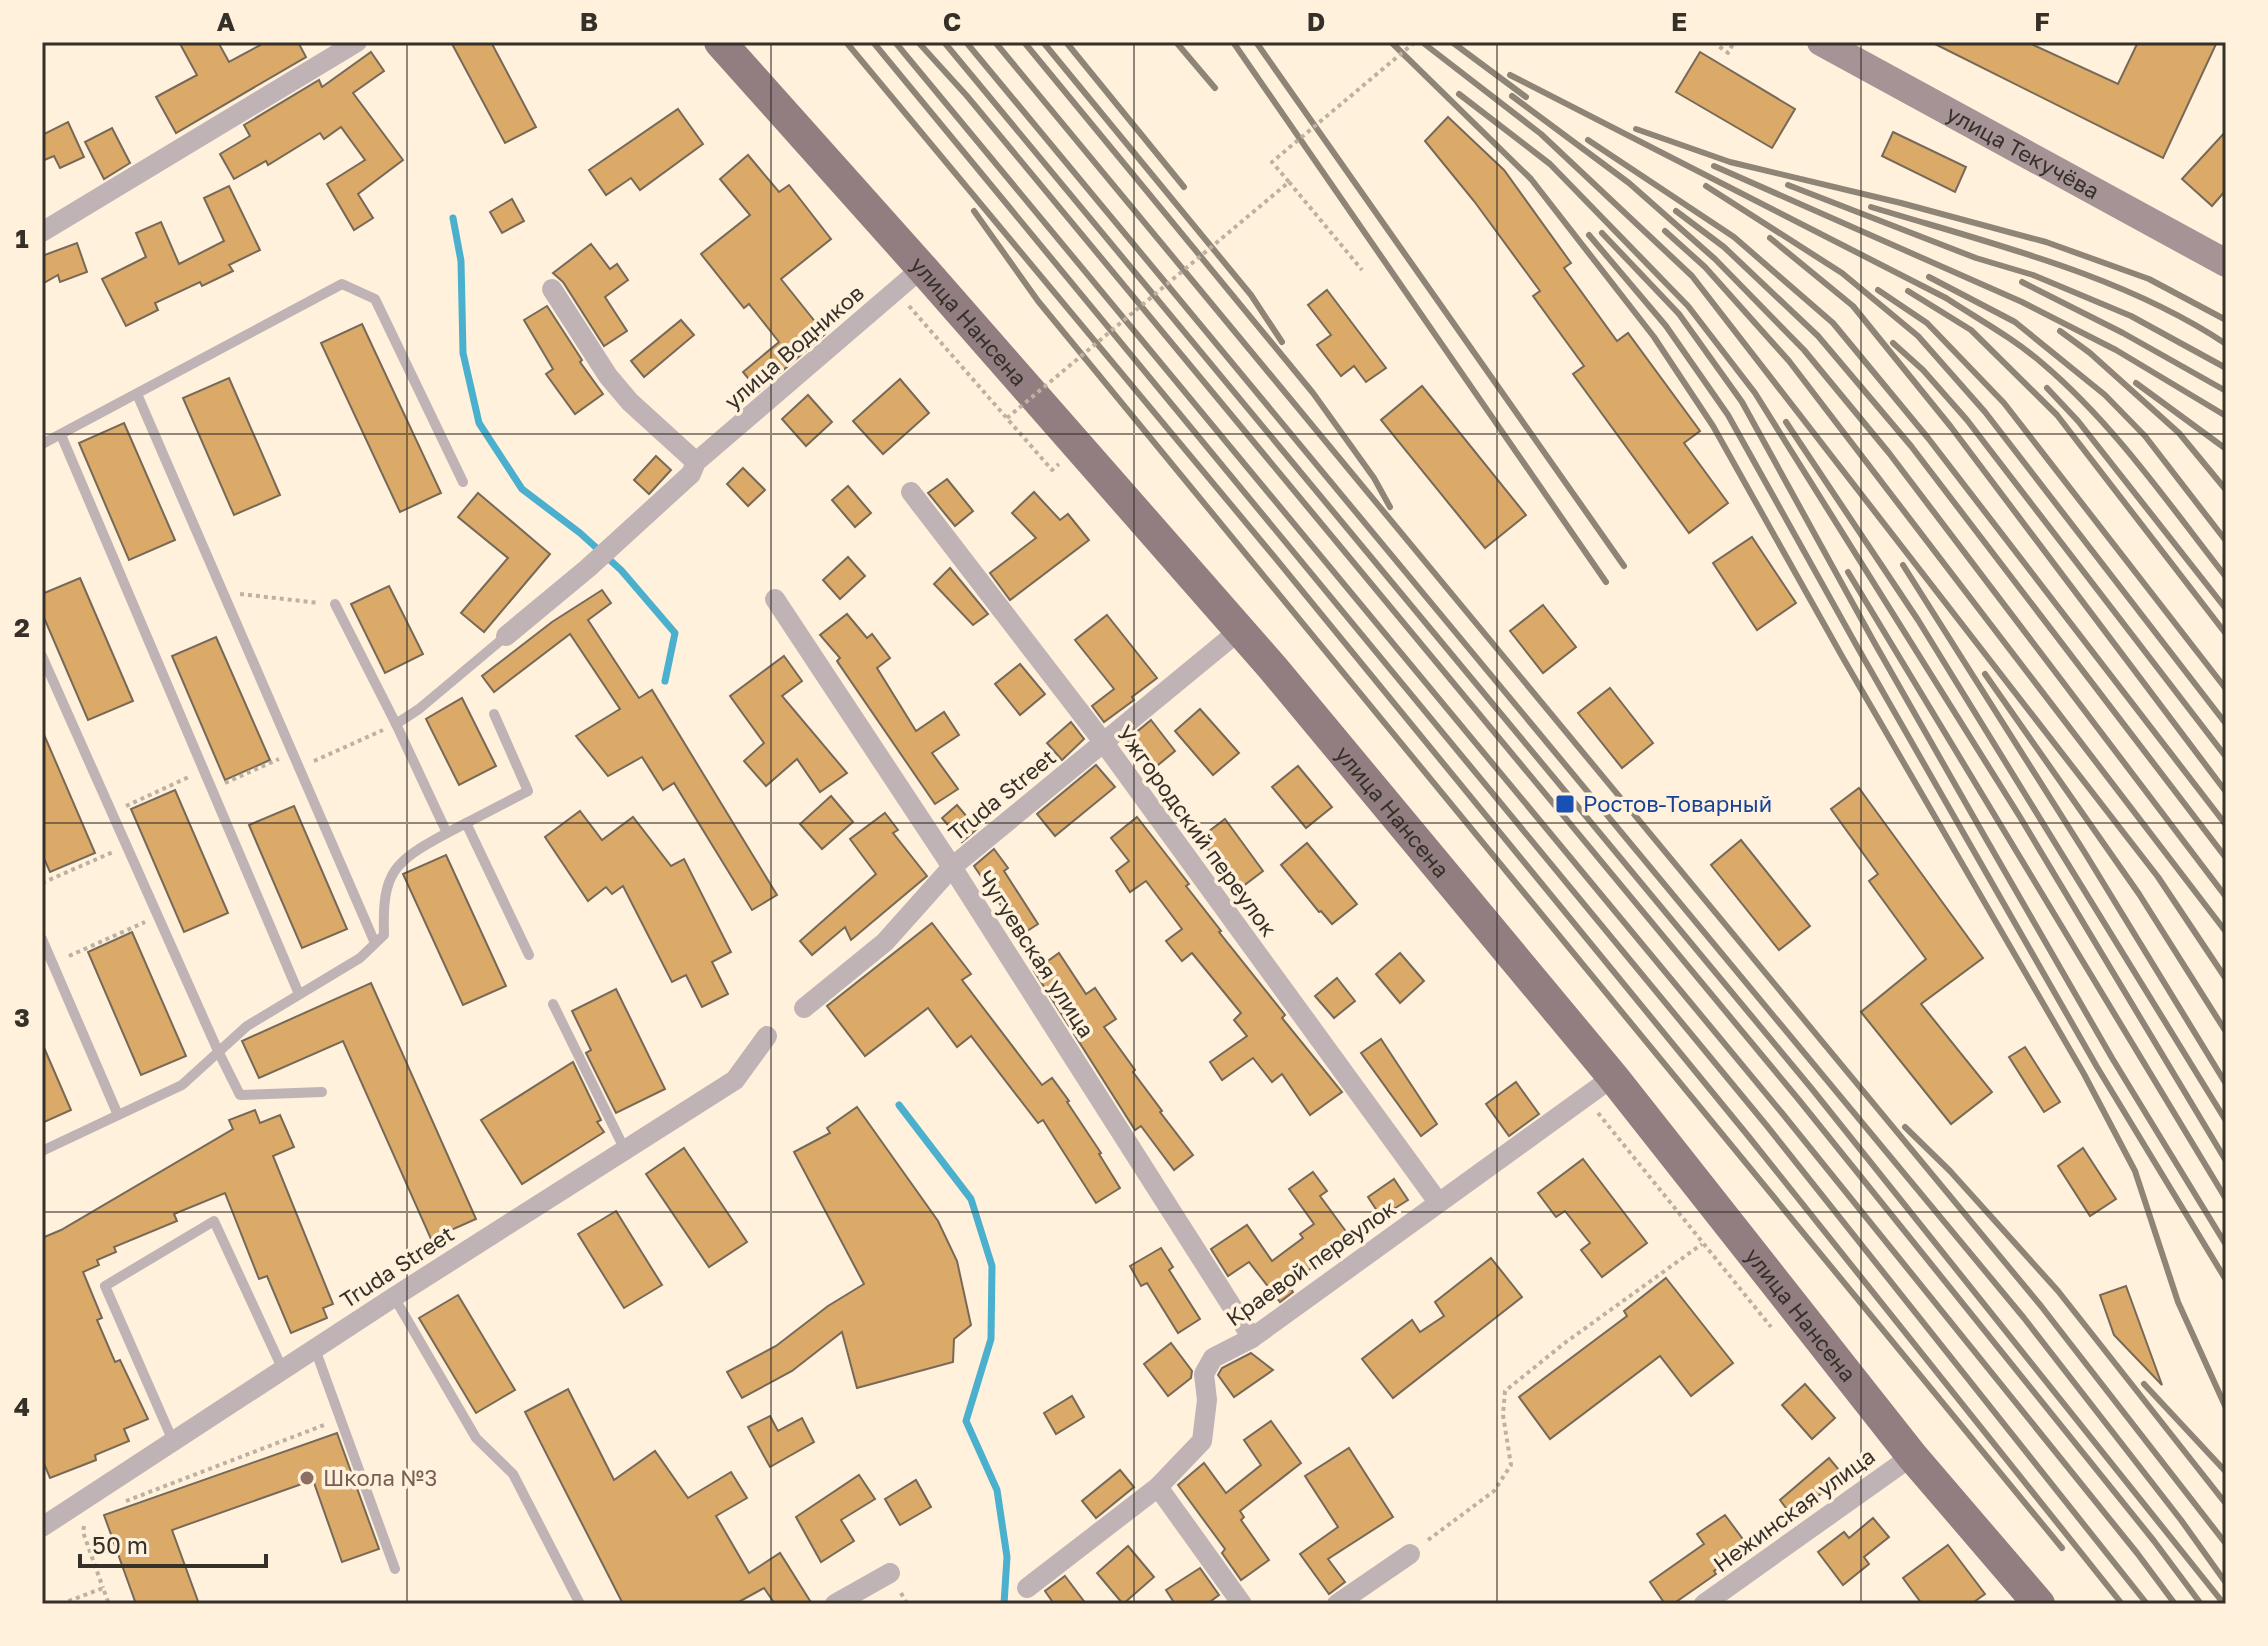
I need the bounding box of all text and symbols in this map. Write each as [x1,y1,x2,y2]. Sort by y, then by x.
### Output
text: A [217,6,236,37]
text: B [580,6,598,37]
text: C [943,6,961,37]
text: D [1307,6,1325,37]
text: E [1671,6,1687,37]
text: F [2034,6,2050,37]
street label: улица Текучёва [1942,99,2104,204]
text: 1 [15,223,29,254]
street label: улица Нансена [905,251,1033,391]
street label: улица Водников [719,279,869,414]
text: 2 [14,612,30,643]
street label: Ужгородский переулок [1112,720,1283,942]
street label: улица Нансена [1330,740,1455,883]
street label: Truda Street [943,743,1061,846]
place label: Ростов-Товарный [1583,790,1772,817]
marker: Ростов-Товарный [1554,793,1576,815]
street label: Чугуевская улица [972,865,1101,1042]
text: 3 [14,1002,30,1033]
street label: Краевой переулок [1221,1194,1401,1331]
street label: Truda Street [335,1220,459,1313]
street label: улица Нансена [1740,1242,1862,1387]
text: 4 [14,1391,30,1422]
street label: Нежинская улица [1708,1442,1880,1577]
place label: Школа №3 [323,1464,437,1491]
marker: Школа №3 [298,1469,316,1487]
scale bar [80,1518,266,1568]
text: 50 m [92,1530,148,1559]

